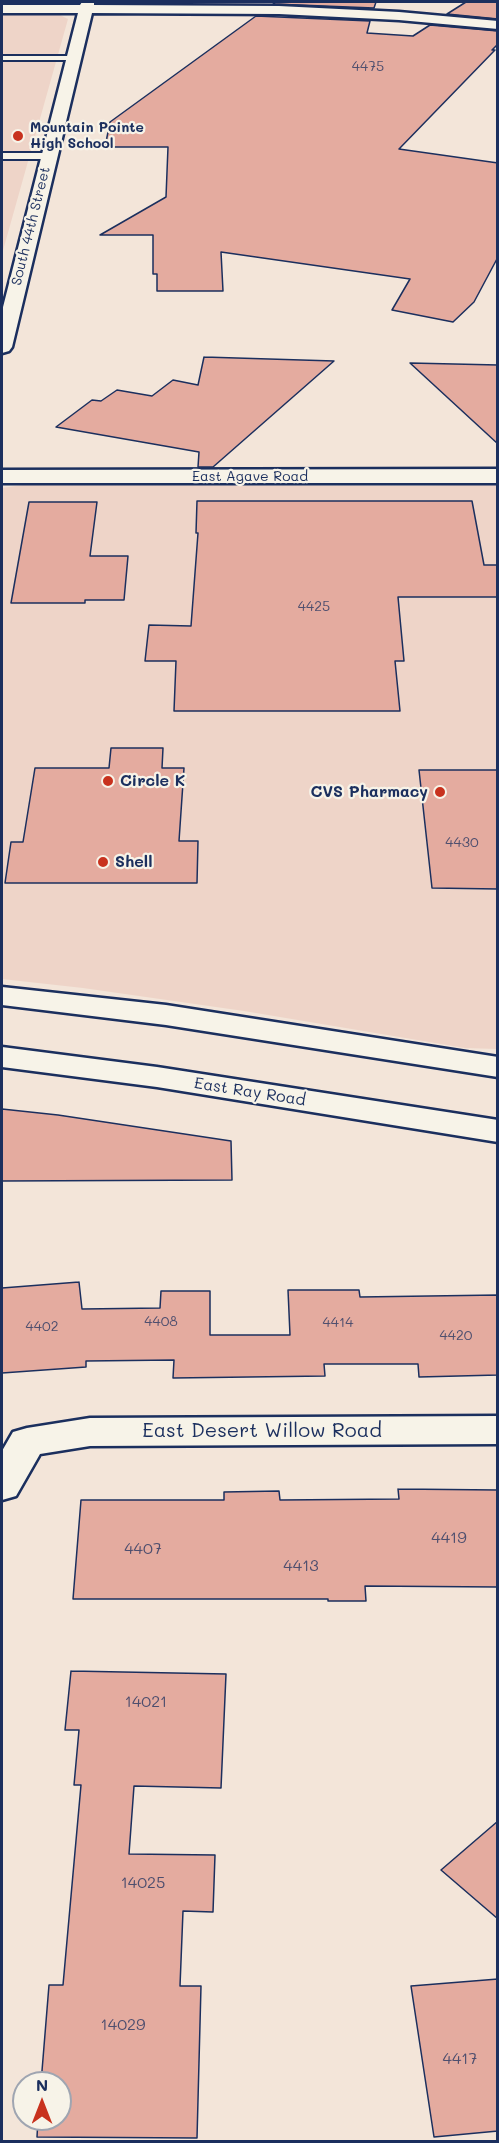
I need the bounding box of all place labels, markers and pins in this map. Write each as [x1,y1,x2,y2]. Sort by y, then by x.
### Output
place label: Mountain Pointe High School [30,120,144,152]
marker: Mountain Pointe High School [11,129,25,143]
place label: Circle K [120,771,185,791]
marker: Circle K [101,774,115,788]
place label: CVS Pharmacy [311,782,428,802]
marker: CVS Pharmacy [433,785,447,799]
place label: Shell [115,852,152,872]
marker: Shell [96,855,110,869]

